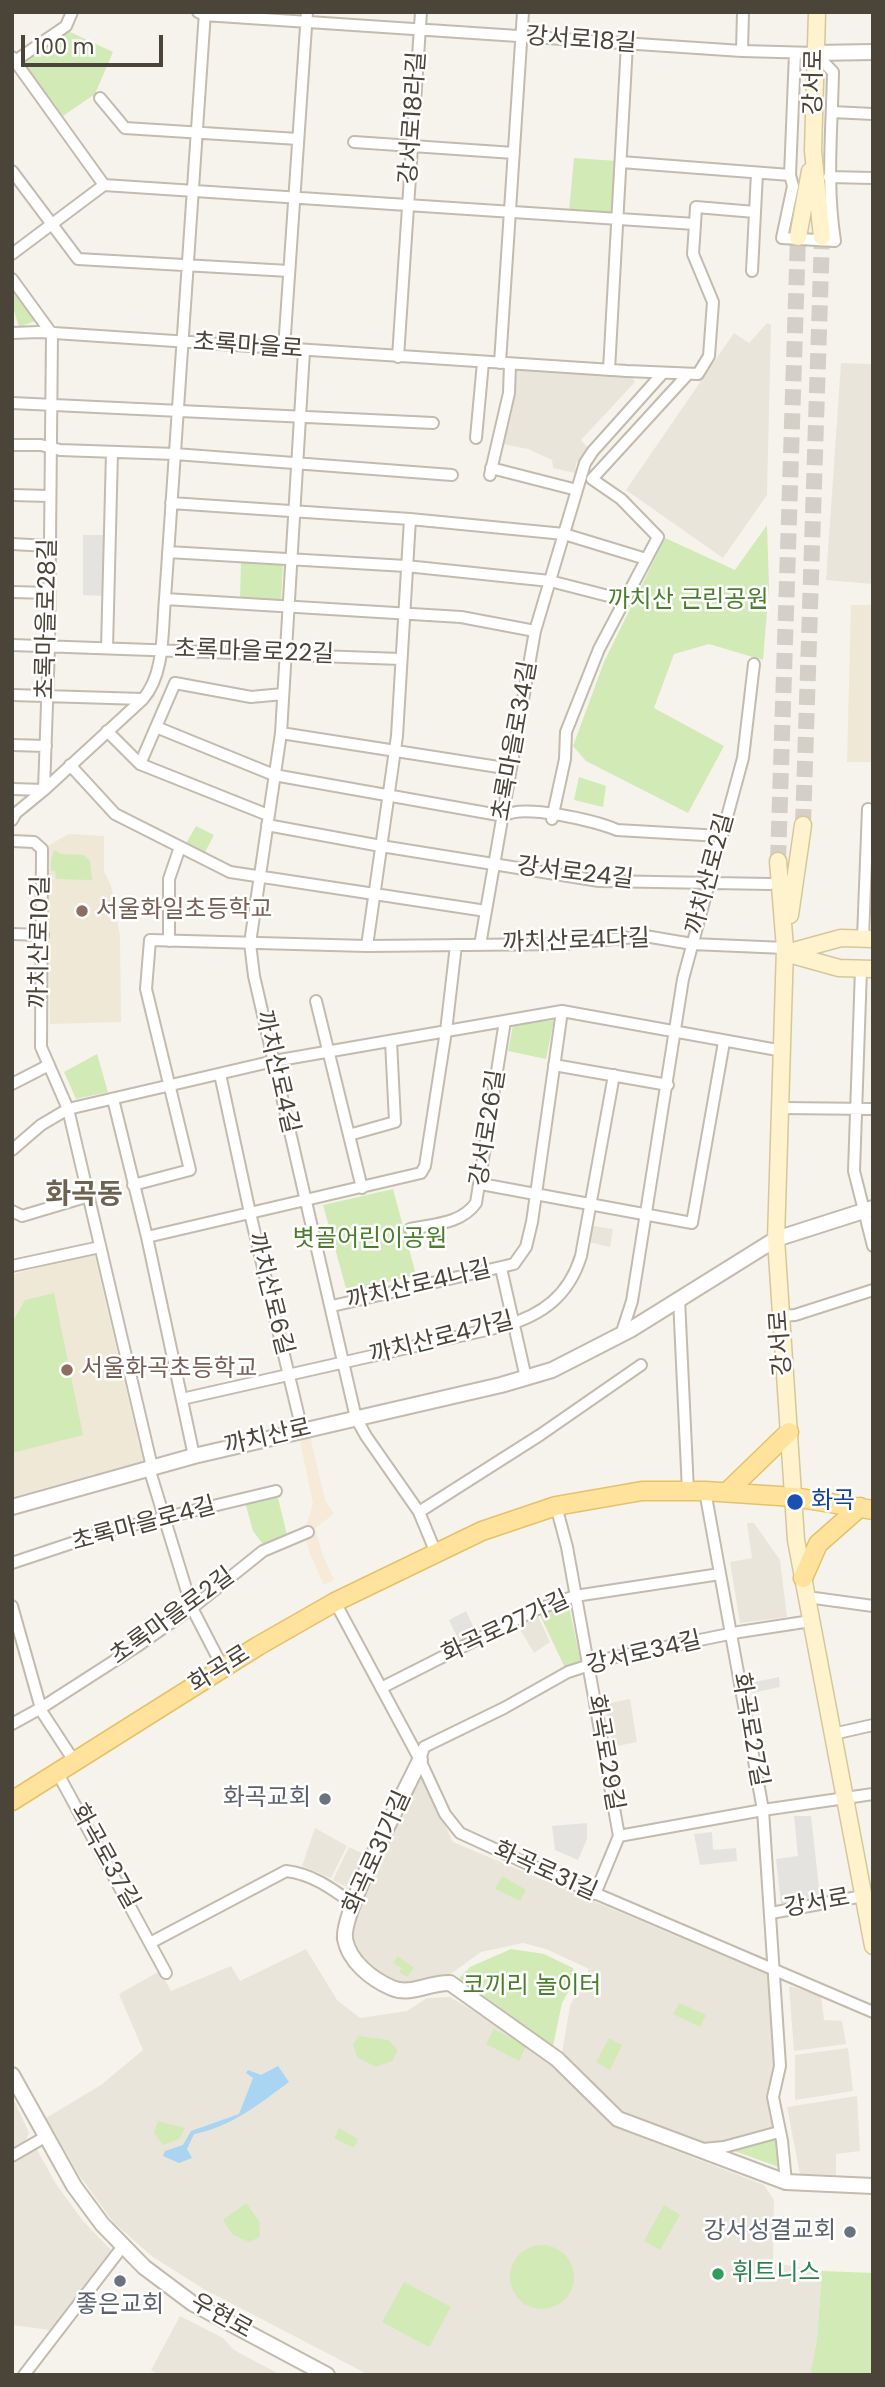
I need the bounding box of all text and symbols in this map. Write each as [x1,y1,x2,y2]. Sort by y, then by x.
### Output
scale bar [24,21,166,65]
street label: 강서로18길 [525,23,637,59]
text: 100 m [34,32,94,61]
street label: 강서로 [800,49,830,115]
street label: 강서로18라길 [395,51,433,185]
street label: 초록마을로 [192,329,304,365]
street label: 초록마을로28길 [32,538,64,700]
park label: 까치산 근린공원 [608,587,768,615]
street label: 초록마을로22길 [174,636,334,670]
street label: 초록마을로34길 [488,659,544,823]
street label: 까치산로2길 [681,810,741,938]
street label: 강서로24길 [515,853,635,895]
street label: 까치산로10길 [25,875,57,1009]
place label: 서울화일초등학교 [96,897,273,925]
marker: 서울화일초등학교 [74,903,90,919]
street label: 까치산로4다길 [502,925,650,959]
street label: 까치산로4길 [248,1008,304,1136]
street label: 강서로26길 [466,1068,512,1188]
district label: 화곡동 [45,1179,123,1213]
park label: 볏골어린이공원 [293,1226,447,1254]
street label: 까치산로6길 [240,1230,298,1358]
street label: 까치산로4나길 [344,1255,494,1317]
street label: 까치산로4가길 [367,1307,517,1371]
street label: 강서로 [765,1309,799,1377]
place label: 서울화곡초등학교 [81,1356,258,1384]
marker: 서울화곡초등학교 [59,1362,75,1378]
street label: 까치산로 [222,1414,314,1462]
place label: 화곡 [811,1488,855,1516]
street label: 초록마을로4길 [69,1492,219,1558]
marker: 화곡 [785,1492,805,1512]
street label: 초록마을로2길 [105,1562,241,1672]
street label: 화곡로27가길 [438,1586,574,1670]
street label: 강서로34길 [583,1627,705,1681]
street label: 화곡로 [184,1640,256,1700]
street label: 화곡로27길 [725,1671,773,1789]
street label: 화곡로29길 [580,1693,628,1813]
place label: 화곡교회 [223,1785,311,1813]
street label: 화곡로31가길 [338,1787,418,1919]
marker: 화곡교회 [317,1791,333,1807]
street label: 화곡로37길 [63,1799,145,1915]
street label: 화곡로31길 [489,1836,601,1908]
street label: 강서로 [782,1884,852,1924]
park label: 코끼리 놀이터 [463,1973,601,2001]
place label: 강서성결교회 [704,2218,836,2246]
marker: 강서성결교회 [842,2224,858,2240]
place label: 휘트니스 [732,2260,820,2288]
marker: 휘트니스 [710,2266,726,2282]
marker: 좋은교회 [112,2273,128,2289]
street label: 우현로 [185,2288,257,2346]
place label: 좋은교회 [76,2292,164,2320]

